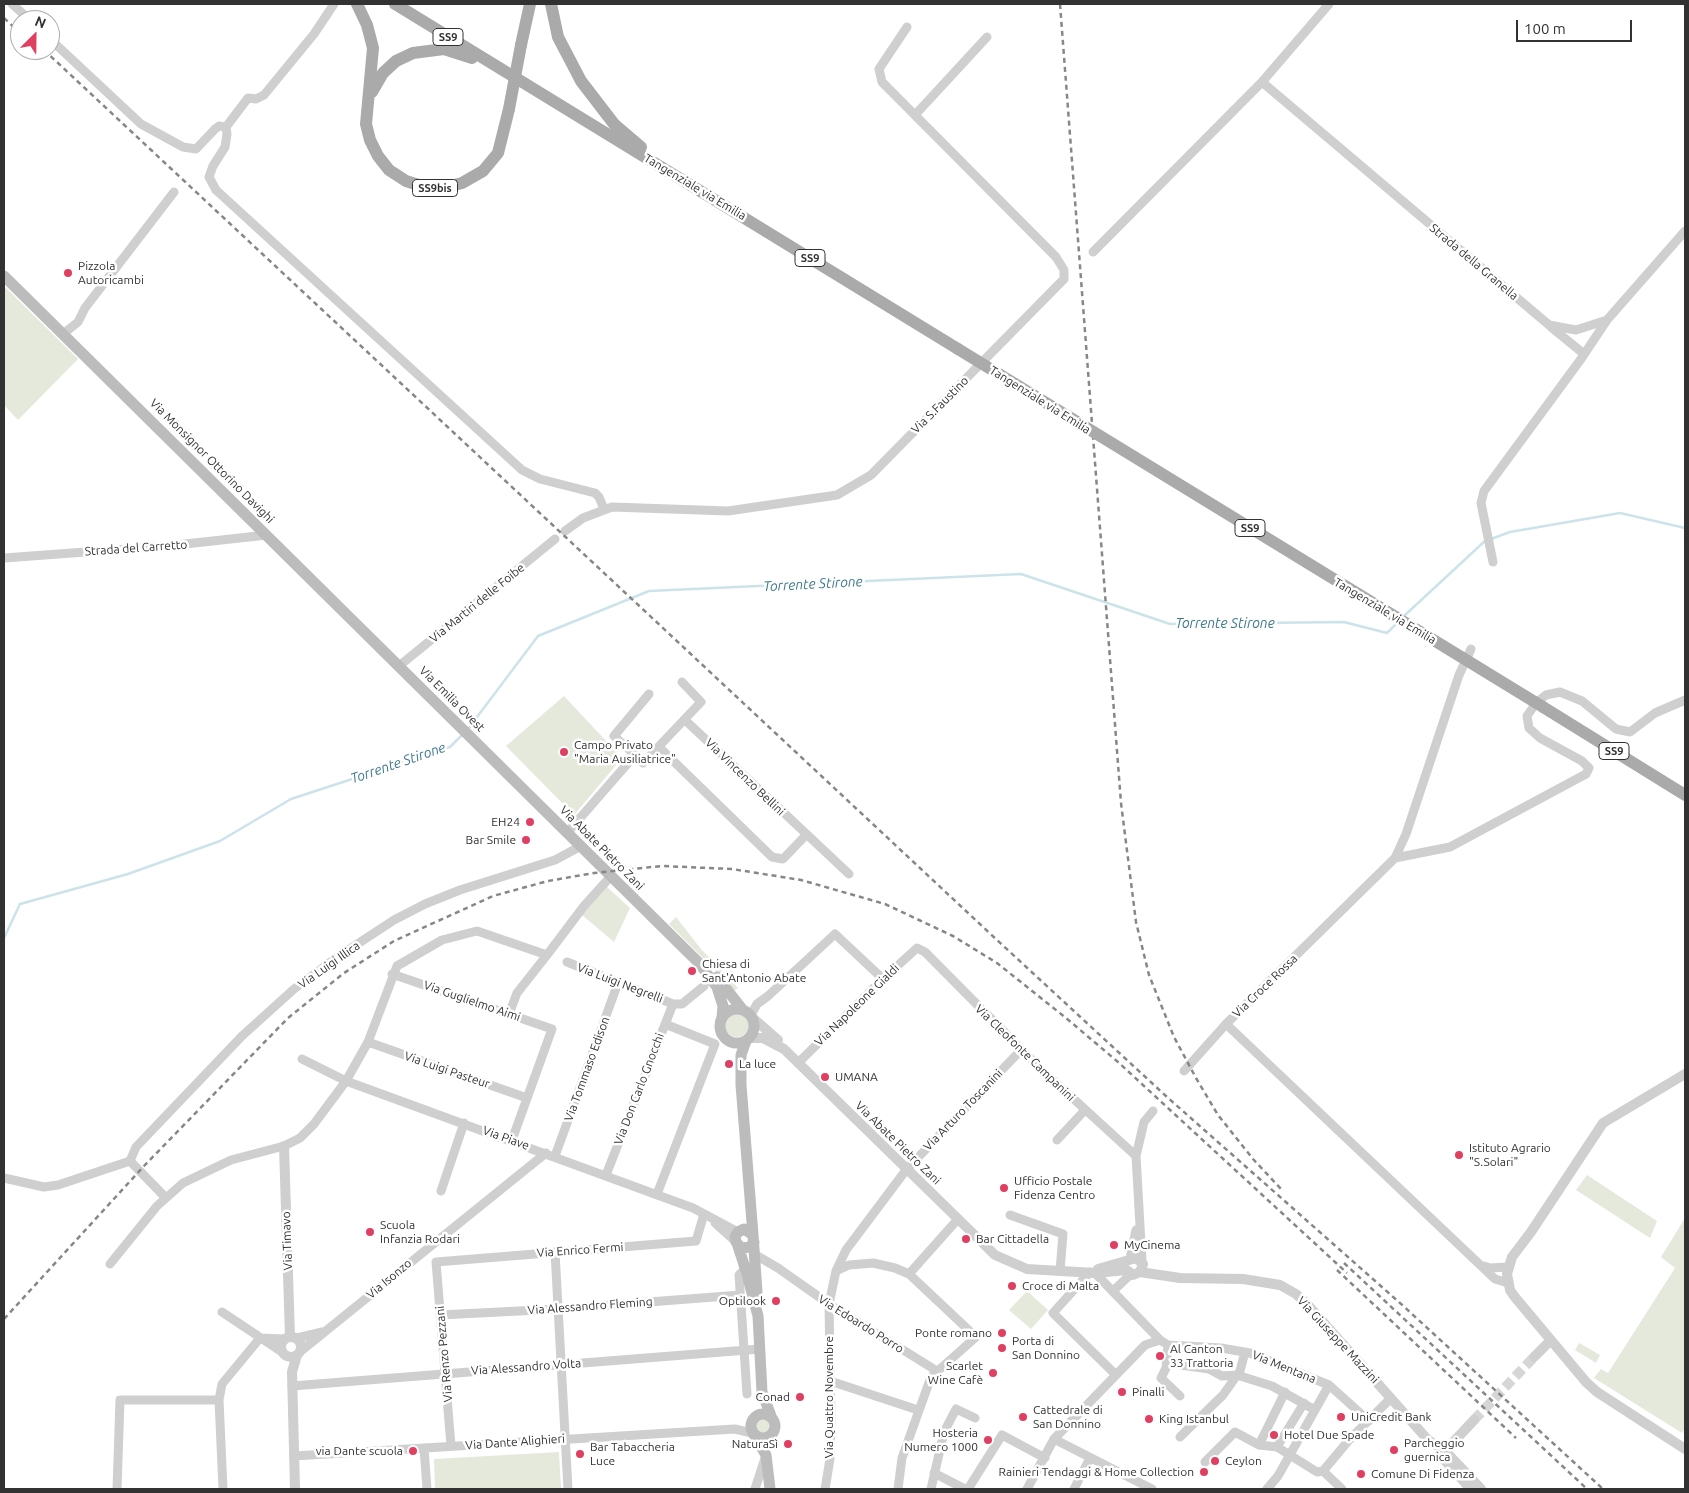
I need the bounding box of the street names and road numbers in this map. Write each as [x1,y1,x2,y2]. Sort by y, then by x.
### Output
road number: SS9 [433,28,463,46]
street label: Tangenziale via Emilia [641,151,749,223]
road number: SS9bis [412,180,458,197]
street label: Strada della Granella [1427,221,1521,303]
road number: SS9 [795,250,825,266]
street label: Tangenziale via Emilia [987,363,1093,437]
street label: Via S.Faustino [908,373,972,437]
street label: Via Monsignor Ottorino Davighi [147,396,277,526]
road number: SS9 [1235,520,1265,536]
street label: Strada del Carretto [84,537,188,559]
street label: Via Martiri delle Foibe [427,560,527,646]
street label: Tangenziale via Emilia [1331,575,1439,647]
street label: Via Emilia Ovest [416,663,488,735]
street label: Via Vincenzo Bellini [702,735,788,819]
road number: SS9 [1599,742,1629,759]
street label: Via Abate Pietro Zani [557,803,647,893]
street label: Via Luigi Illica [295,938,363,992]
street label: Via Croce Rossa [1230,951,1300,1021]
street label: Via Luigi Negrelli [575,960,665,1006]
street label: Via Napoleone Gialdi [812,961,902,1049]
street label: Via Guglielmo Aimi [422,978,522,1024]
street label: Via Cleofonte Campanini [972,1002,1078,1104]
street label: Via Tommaso Edison [561,1015,613,1123]
street label: Via Don Carlo Gnocchi [611,1031,667,1147]
street label: Via Luigi Pasteur [402,1049,492,1091]
street label: Via Arturo Toscanini [920,1066,1006,1154]
street label: Via Abate Pietro Zani [852,1098,944,1188]
street label: Via Piave [481,1123,531,1153]
street label: Via Timavo [279,1211,295,1271]
street label: Via Enrico Fermi [536,1240,624,1260]
street label: Via Isonzo [364,1256,414,1302]
street label: Via Edoardo Porro [816,1292,906,1356]
street label: Via Alessandro Fleming [527,1294,653,1318]
street label: Via Giuseppe Mazzini [1294,1294,1382,1386]
street label: Via Renzo Pezzani [433,1305,455,1403]
street label: Via Quattro Novembre [822,1336,836,1458]
street label: Via Mentana [1250,1348,1318,1386]
street label: Via Alessandro Volta [470,1356,582,1378]
street label: Via Dante Alighieri [465,1431,565,1453]

